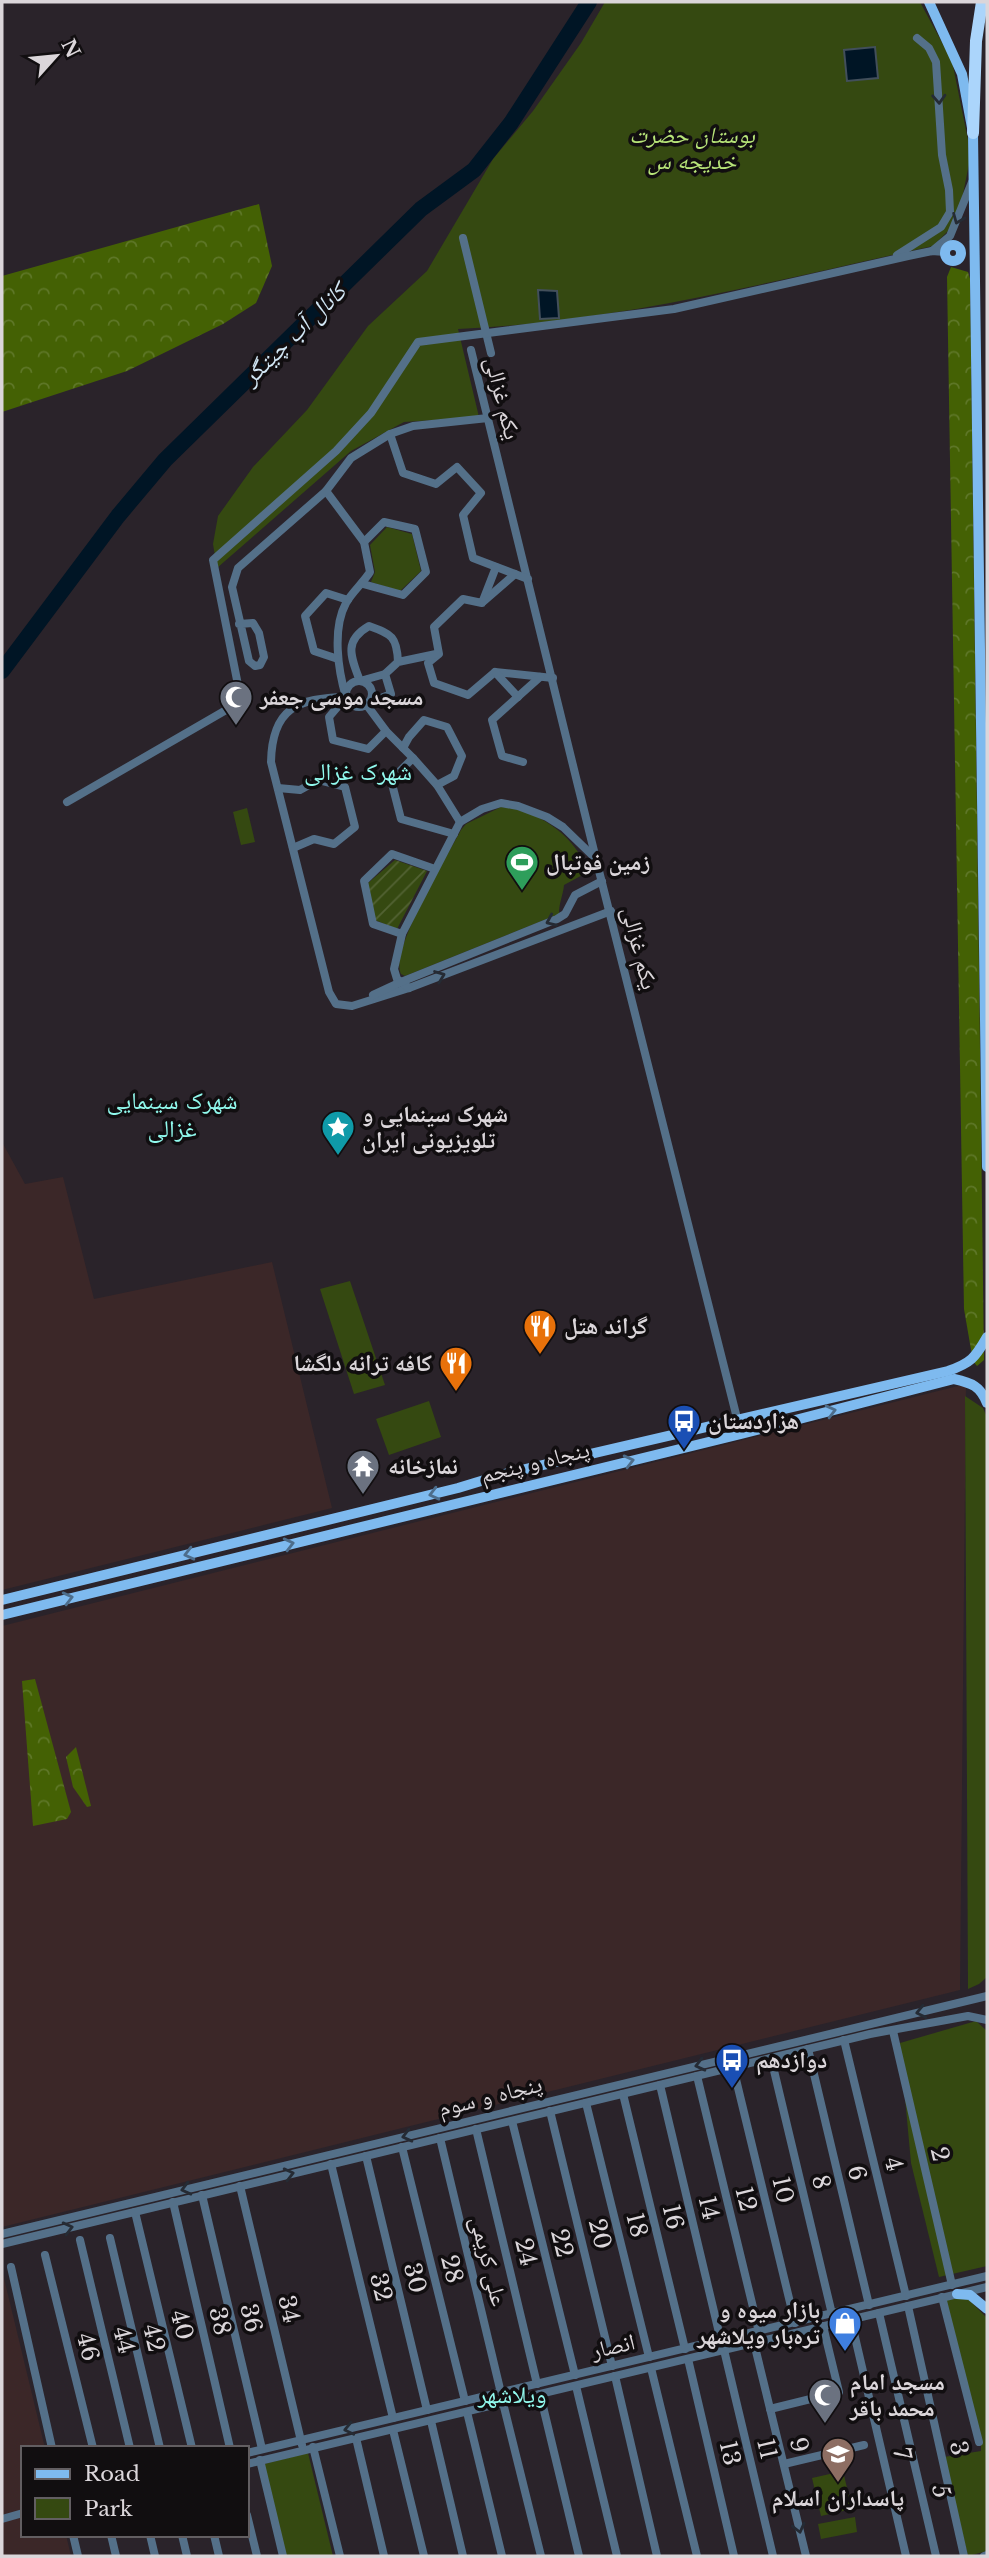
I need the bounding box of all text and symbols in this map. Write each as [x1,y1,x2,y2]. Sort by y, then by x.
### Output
north arrow [21,21,91,91]
text: N [56,35,85,62]
one-way arrow [931,94,946,105]
park label: بوستان حضرت خدیجه س [629,121,756,176]
one-way arrow [952,212,966,224]
water label: کانال آب چیتگر [234,274,355,393]
street label: یکم غزالی [477,354,527,443]
mosque icon: مسجد موسی جعفر [217,678,255,727]
place label: مسجد موسی جعفر [259,683,423,711]
district label: شهرک غزالی [304,757,412,786]
sports icon: زمین فوتبال [503,843,541,892]
place label: زمین فوتبال [546,848,650,876]
street label: یکم غزالی [614,904,664,993]
one-way arrow [546,913,558,927]
one-way arrow [433,971,445,985]
district label: شهرک سینمایی غزالی [107,1086,238,1143]
place label: شهرک سینمایی و تلویزیونی ایران [362,1100,508,1154]
place icon: شهرک سینمایی و تلویزیونی ایران [319,1108,357,1157]
restaurant icon: گراند هتل [521,1307,559,1356]
place label: گراند هتل [564,1312,648,1340]
restaurant icon: کافه ترانه دلگشا [437,1344,475,1393]
place label: کافه ترانه دلگشا [293,1349,432,1377]
bus stop icon: هزاردستان [665,1402,703,1451]
one-way arrow [825,1405,837,1419]
place label: هزاردستان [708,1407,799,1435]
street label: پنجاه و پنجم [478,1435,593,1491]
temple icon: نمازخانه [344,1447,382,1496]
place label: نمازخانه [388,1452,458,1480]
one-way arrow [623,1455,635,1469]
one-way arrow [428,1486,440,1501]
one-way arrow [283,1538,295,1552]
one-way arrow [183,1546,195,1560]
one-way arrow [62,1592,74,1606]
one-way arrow [915,2004,927,2019]
bus stop icon: دوازدهم [713,2041,751,2090]
place label: دوازدهم [756,2046,827,2076]
one-way arrow [694,2057,706,2071]
street label: پنجاه و سوم [435,2070,545,2124]
one-way arrow [401,2128,413,2142]
street label: 2 [925,2144,955,2164]
street label: 4 [879,2154,909,2174]
street label: 6 [842,2163,872,2183]
one-way arrow [283,2168,295,2182]
street label: 8 [806,2172,836,2192]
street label: 10 [766,2174,800,2206]
one-way arrow [180,2181,192,2195]
street label: 12 [729,2184,763,2214]
street label: 14 [693,2193,725,2223]
street label: 16 [657,2202,689,2232]
street label: 18 [620,2210,654,2240]
street label: علی کریمی [464,2213,514,2309]
street label: 20 [583,2216,617,2252]
one-way arrow [62,2221,74,2236]
street label: 22 [545,2226,579,2260]
street label: 24 [509,2235,543,2269]
street label: 28 [435,2252,469,2286]
street label: 30 [398,2260,432,2296]
street label: 32 [364,2270,398,2304]
street label: 34 [272,2292,306,2326]
place label: بازار میوه و تره‌بار ویلاشهر [696,2296,821,2350]
street label: 36 [234,2301,268,2335]
street label: 38 [203,2304,237,2338]
shop icon: بازار میوه و تره‌بار ویلاشهر [826,2304,864,2353]
street label: 40 [165,2307,199,2343]
street label: 42 [137,2321,171,2355]
street label: 44 [107,2324,141,2356]
street label: انصار [587,2327,638,2365]
street label: 46 [71,2330,105,2364]
place label: مسجد امام محمد باقر [849,2368,945,2422]
mosque icon: مسجد امام محمد باقر [806,2376,844,2425]
district label: ویلاشهر [477,2380,546,2409]
one-way arrow [343,2420,355,2435]
street label: 9 [784,2434,814,2456]
school or university icon: پاسداران اسلام [819,2435,857,2484]
street label: 11 [751,2436,783,2462]
street label: 13 [714,2438,746,2468]
street label: 3 [944,2438,974,2458]
street label: 7 [887,2445,917,2463]
legend [21,2446,248,2537]
text: Road [84,2461,140,2487]
street label: 5 [926,2481,956,2501]
place label: پاسداران اسلام [772,2484,904,2514]
text: Park [84,2496,133,2522]
one-way arrow [791,2522,805,2534]

